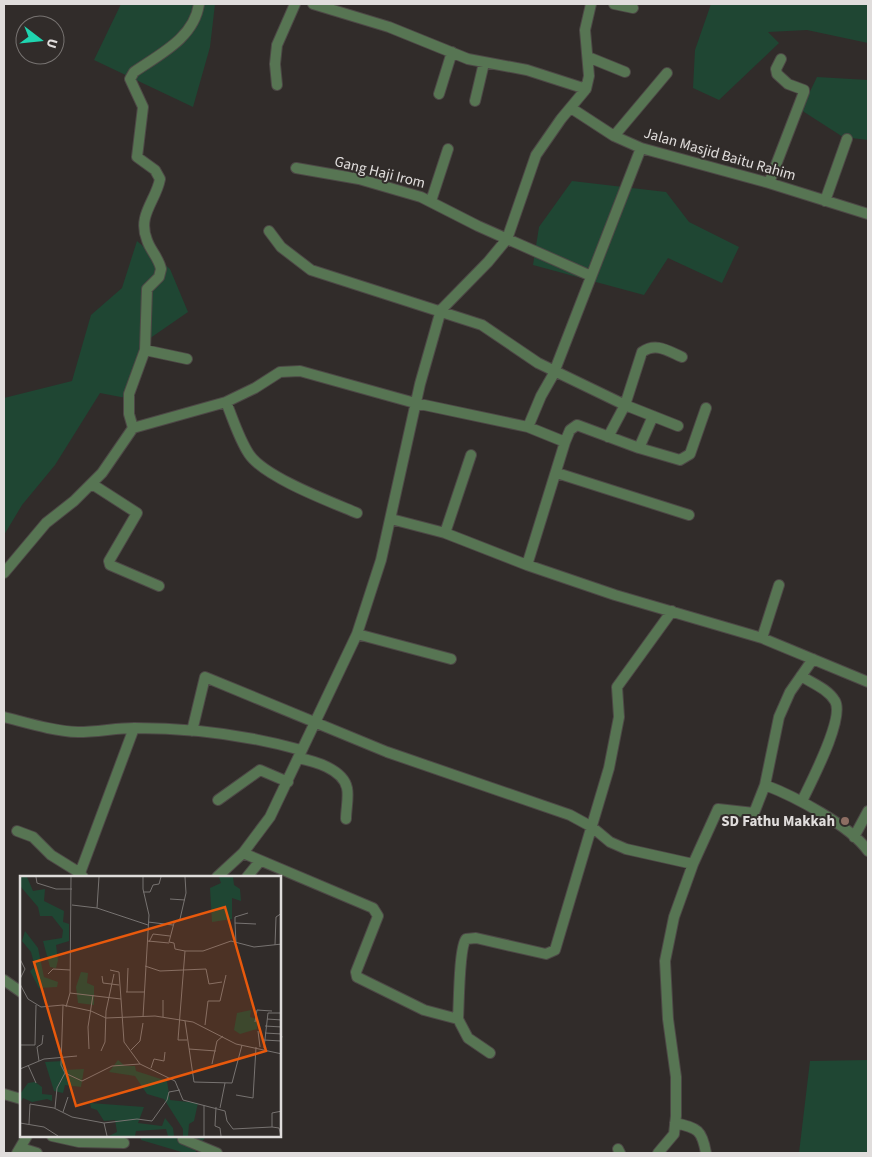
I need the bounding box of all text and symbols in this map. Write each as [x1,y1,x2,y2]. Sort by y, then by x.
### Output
north arrow [15,15,65,65]
text: U [41,36,62,51]
street label: Jalan Masjid Baitu Rahim [641,123,798,186]
street label: Gang Haji Irom [332,151,427,194]
place label: SD Fathu Makkah [721,811,835,832]
marker: SD Fathu Makkah [839,815,851,827]
inset map [20,876,281,1137]

